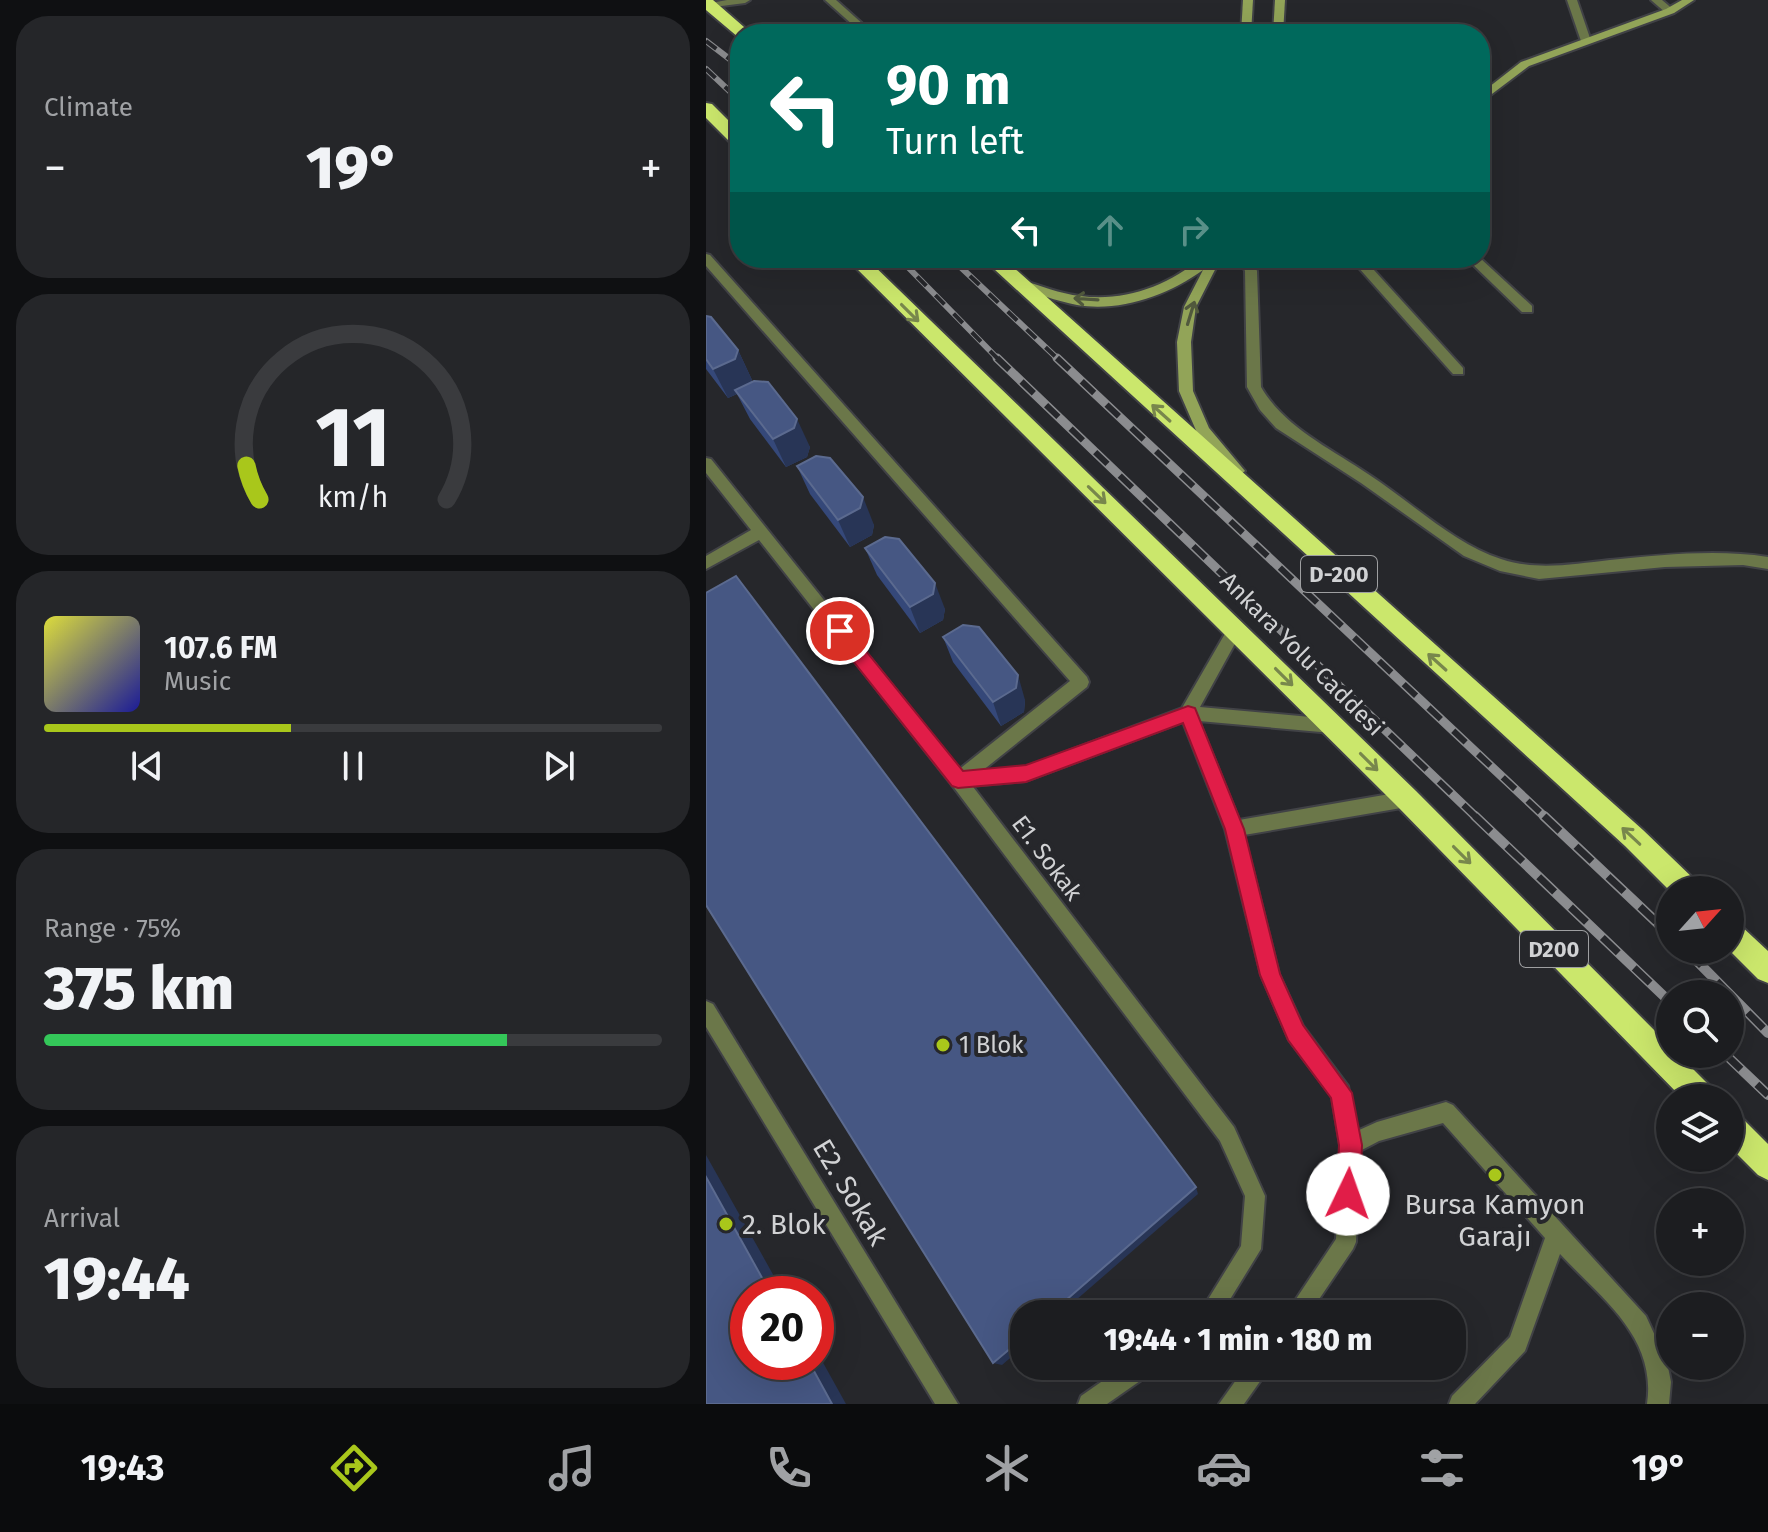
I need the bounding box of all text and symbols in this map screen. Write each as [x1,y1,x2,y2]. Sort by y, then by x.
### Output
text: 90 m [886,52,1011,119]
icon: left [754,56,858,160]
text: Climate [44,92,133,123]
text: Turn left [886,120,1024,164]
text: 19° [306,132,400,204]
text: − [44,142,66,195]
text: + [640,142,662,195]
icon: left [1004,208,1048,252]
icon: ahead [1088,208,1132,252]
icon: right [1172,208,1216,252]
one-way arrow [1073,292,1100,307]
one-way arrow [1184,300,1199,326]
one-way arrow [900,303,919,322]
text: 11 [315,388,391,488]
one-way arrow [1151,403,1171,422]
text: km/h [318,481,388,516]
one-way arrow [1086,485,1106,503]
road number: D-200 [1301,556,1377,592]
street label: Ankara Yolu Caddesi [1214,566,1390,742]
pin [806,597,874,665]
icon: arrive [818,609,862,653]
text: 107.6 FM [164,630,277,666]
one-way arrow [1428,653,1448,671]
text: Music [164,666,231,697]
one-way arrow [1274,668,1294,687]
icon: previous [125,744,169,788]
icon: pause [331,744,375,788]
icon: next [537,744,581,788]
one-way arrow [1359,752,1379,772]
street label: E1. Sokak [1006,810,1088,907]
one-way arrow [1621,826,1641,845]
one-way arrow [1452,845,1471,864]
north arrow [1656,876,1744,964]
map controls [1656,876,1744,1380]
text: Range · 75% [44,913,181,944]
road number: D200 [1520,931,1588,967]
text: 375 km [44,953,234,1025]
button: search [1656,980,1744,1068]
place label: 1 Blok [959,1031,1024,1059]
marker: 1 Blok [934,1036,952,1054]
button: layers [1656,1084,1744,1172]
street label: E2. Sokak [806,1133,895,1252]
position arrow [1306,1152,1390,1236]
marker: Bursa Kamyon Garajı [1486,1166,1504,1184]
place label: Bursa Kamyon Garajı [1405,1188,1585,1253]
button: + [1656,1188,1744,1276]
text: Arrival [44,1203,120,1234]
place label: 2. Blok [742,1208,826,1241]
marker: 2. Blok [717,1215,735,1233]
text: 19:44 [44,1243,190,1315]
speed limit sign: 20 [730,1276,834,1380]
button: − [1656,1292,1744,1380]
text: 19:44 · 1 min · 180 m [1104,1322,1372,1358]
icon: directions [326,1440,382,1496]
icon: music [544,1440,600,1496]
icon: phone [761,1440,817,1496]
icon: climate [979,1440,1035,1496]
icon: car [1196,1440,1252,1496]
icon: filters [1414,1440,1470,1496]
text: 19:43 [81,1446,165,1490]
text: 19° [1632,1446,1687,1490]

